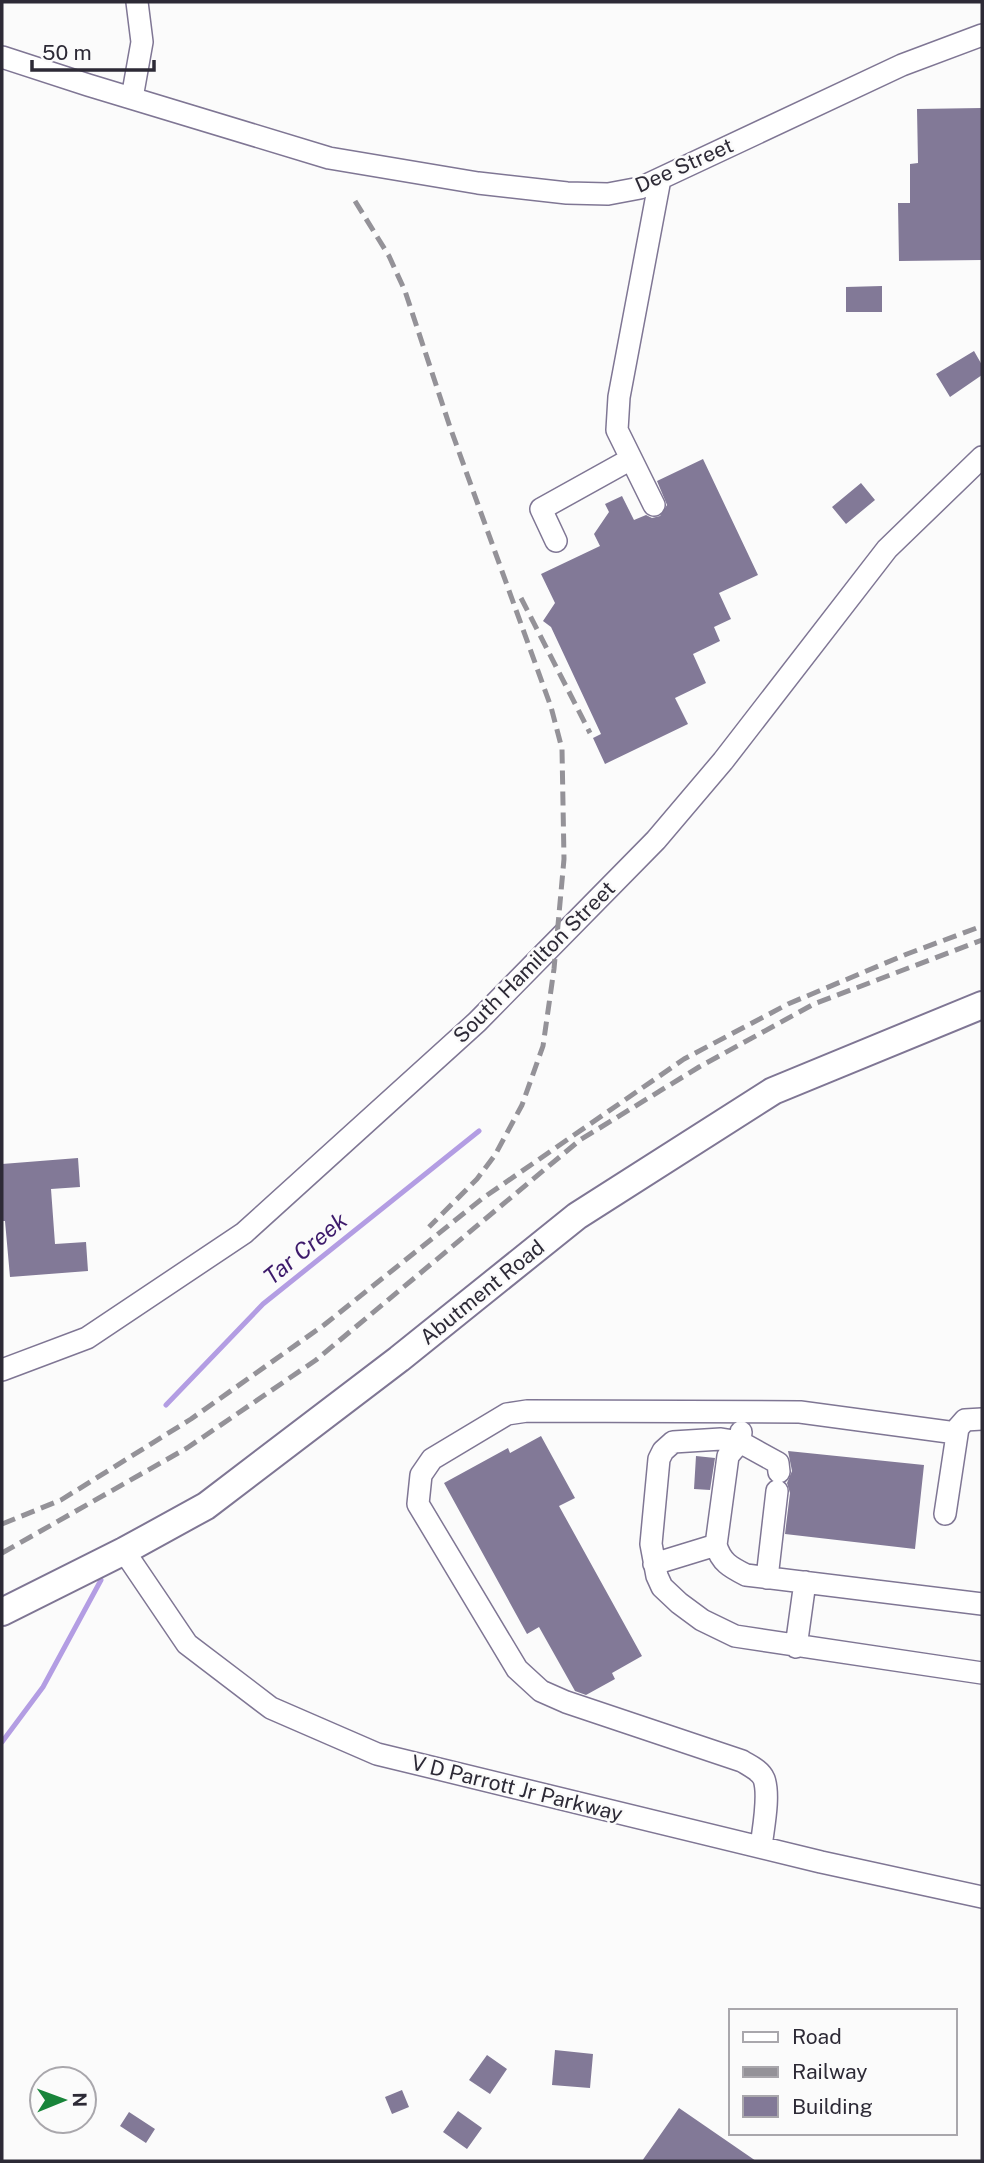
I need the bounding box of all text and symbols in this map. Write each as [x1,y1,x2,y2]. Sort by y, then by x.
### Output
scale bar [32,28,154,72]
text: 50 m [42,40,92,65]
street label: Dee Street [631,132,737,198]
street label: South Hamilton Street [448,876,620,1048]
water label: Tar Creek [258,1206,353,1290]
street label: Abutment Road [415,1234,549,1350]
street label: V D Parrott Jr Parkway [409,1750,625,1826]
legend [729,2009,956,2135]
text: Road [792,2024,842,2049]
text: Railway [792,2059,868,2084]
north arrow [28,2065,98,2135]
text: N [69,2092,91,2107]
text: Building [792,2094,873,2119]

